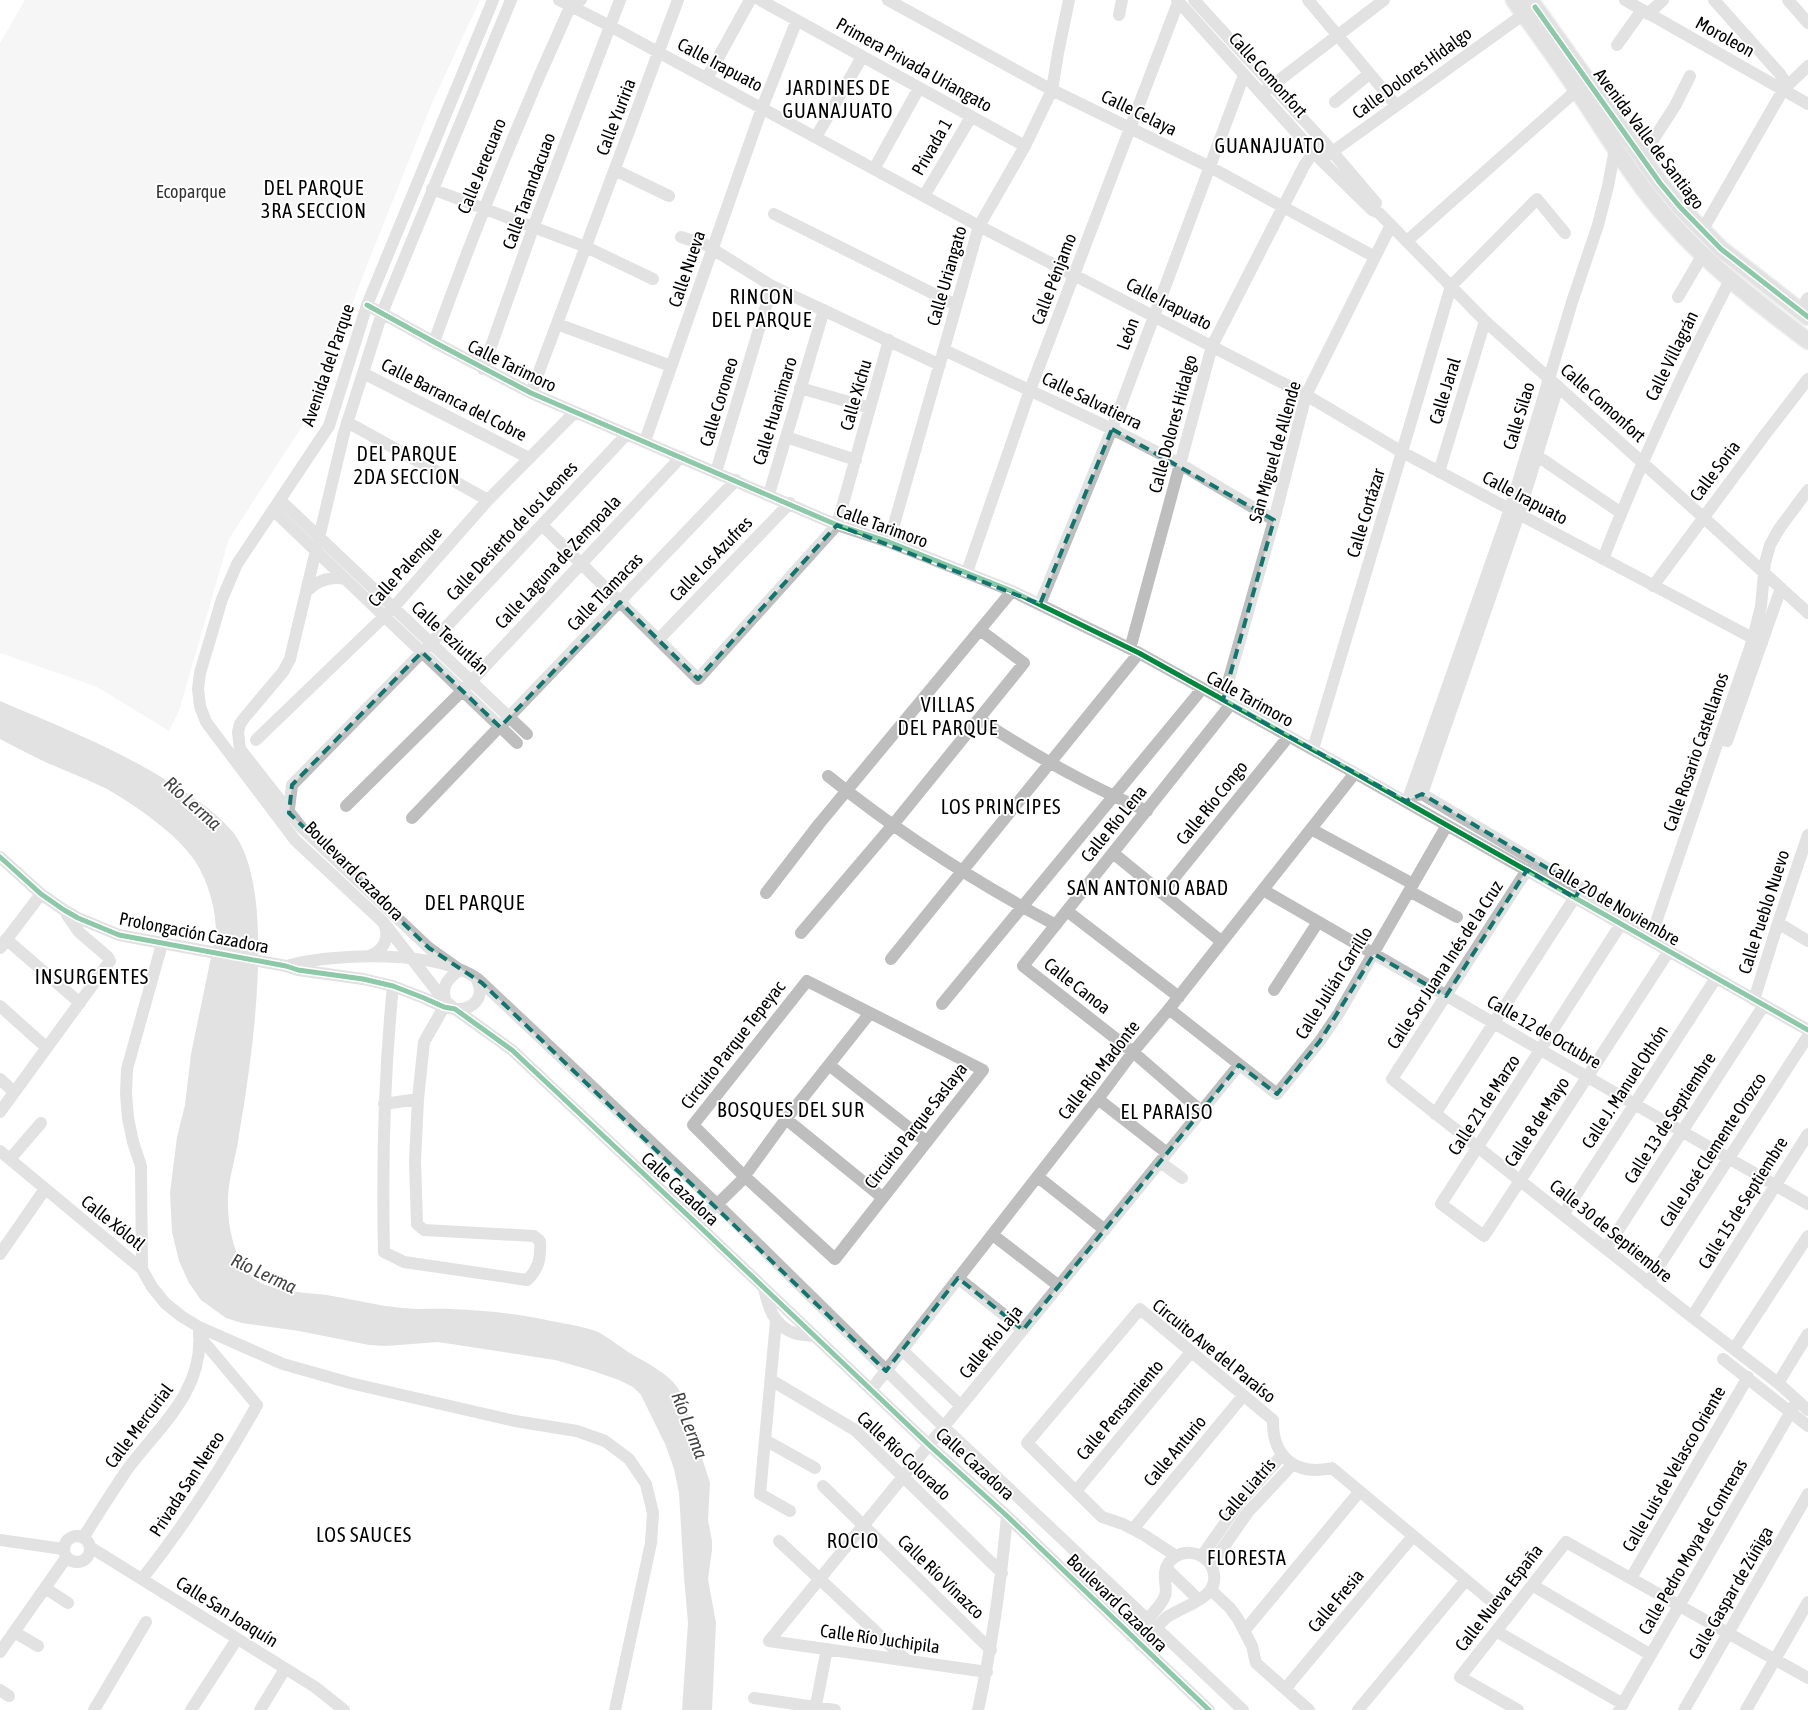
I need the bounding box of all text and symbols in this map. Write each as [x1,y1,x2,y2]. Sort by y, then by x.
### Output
street label: Moroleon [1692,12,1758,61]
street label: Primera Privada Uriangato [833,13,996,116]
street label: Calle Dolores Hidalgo [1348,22,1475,123]
street label: Calle Comonfort [1225,28,1312,121]
street label: Calle Irapuato [674,33,766,96]
street label: Avenida Valle de Santiago [1590,64,1709,213]
street label: Calle Yuriria [591,76,640,158]
district label: JARDINES DE GUANAJUATO [782,76,894,122]
street label: Calle Celaya [1098,85,1180,140]
street label: Calle Jerecuaro [453,115,510,217]
street label: Privada 1 [907,115,956,179]
street label: Calle Tarandacuao [498,130,559,252]
district label: GUANAJUATO [1214,134,1326,157]
district label: DEL PARQUE 3RA SECCION [261,176,367,222]
park label: Ecoparque [156,181,226,202]
street label: Calle Uriangato [922,224,971,328]
street label: Calle Nueva [664,228,709,310]
street label: Calle Pénjamo [1027,230,1081,327]
street label: Calle Irapuato [1123,273,1216,334]
district label: RINCON DEL PARQUE [712,285,812,331]
street label: Avenida del Parque [297,301,358,429]
street label: Calle Villagrán [1641,308,1702,404]
street label: León [1112,315,1143,353]
street label: Calle Tarimoro [464,335,560,396]
street label: Calle Dolores Hidalgo [1144,352,1201,495]
street label: Calle Barranca del Cobre [378,354,531,445]
street label: Calle Huanimaro [748,354,801,467]
street label: Calle Coroneo [695,355,742,449]
street label: Calle Jaral [1424,355,1465,427]
street label: Calle Xichu [835,357,876,433]
street label: Calle Comonfort [1557,359,1650,446]
street label: Calle Salvatierra [1039,367,1146,434]
street label: San Miguel de Allende [1244,379,1305,525]
street label: Calle Silao [1498,379,1539,452]
street label: Calle Soria [1685,436,1744,505]
district label: DEL PARQUE 2DA SECCION [353,442,461,488]
street label: Calle Desierto de los Leones [442,457,581,604]
street label: Calle Cortázar [1342,465,1389,560]
street label: Calle Irapuato [1479,466,1571,529]
street label: Calle Laguna de Zempoala [490,491,625,633]
street label: Calle Tarimoro [833,499,931,552]
street label: Calle Los Azufres [665,512,756,605]
street label: Calle Palenque [363,522,446,611]
street label: Calle Tlamacas [562,548,647,635]
street label: Calle Teziutlán [407,597,493,679]
street label: Calle Tarimoro [1203,666,1297,731]
street label: Calle Rosario Castellanos [1658,670,1733,834]
district label: VILLAS DEL PARQUE [898,693,998,739]
street label: Calle Río Congo [1171,757,1252,849]
water label: Río Lerma [160,772,226,835]
street label: Calle Río Lena [1076,781,1151,866]
district label: LOS PRINCIPES [941,795,1061,818]
street label: Boulevard Cazadora [300,817,408,925]
street label: Calle Pueblo Nuevo [1734,847,1793,977]
street label: Calle 20 de Noviembre [1545,857,1684,950]
district label: SAN ANTONIO ABAD [1067,876,1229,899]
street label: Calle Sor Juana Inés de la Cruz [1382,876,1507,1053]
district label: DEL PARQUE [425,891,525,914]
street label: Prolongación Cazadora [117,908,271,957]
street label: Calle Julián Carrillo [1291,923,1377,1043]
street label: Calle Canoa [1040,953,1115,1018]
district label: INSURGENTES [35,965,149,988]
street label: Circuito Parque Tepeyac [676,976,789,1113]
street label: Calle 12 de Octubre [1484,990,1605,1073]
street label: Calle Río Madonte [1053,1016,1144,1123]
street label: Calle J. Manuel Othón [1577,1021,1672,1152]
street label: Calle 13 de Septiembre [1619,1048,1720,1187]
street label: Calle 21 de Marzo [1443,1051,1524,1159]
street label: Circuito Parque Saslaya [860,1059,971,1193]
street label: Calle José Clemente Orozco [1655,1069,1770,1231]
street label: Calle 8 de Mayo [1500,1073,1573,1171]
district label: BOSQUES DEL SUR [717,1098,865,1121]
district label: EL PARAISO [1121,1100,1213,1123]
street label: Calle 15 de Septiembre [1693,1133,1792,1273]
street label: Calle Cazadora [637,1147,723,1230]
street label: Calle 30 de Septiembre [1546,1175,1677,1287]
street label: Calle Xólotl [77,1191,150,1255]
water label: Río Lerma [228,1248,300,1298]
street label: Circuito Ave del Paraíso [1148,1294,1280,1407]
street label: Calle Río Laja [955,1301,1027,1383]
street label: Calle Pensamiento [1072,1355,1168,1464]
street label: Calle Mercurial [100,1379,177,1472]
street label: Calle Luis de Velasco Oriente [1618,1382,1730,1555]
water label: Río Lerma [667,1389,713,1462]
street label: Calle Río Colorado [853,1407,956,1504]
street label: Calle Anturio [1139,1411,1210,1490]
street label: Calle Cazadora [932,1423,1019,1504]
street label: Privada San Nereo [145,1427,228,1540]
street label: Calle Liatris [1213,1454,1280,1526]
street label: Calle Pedro Moya de Contreras [1634,1455,1751,1638]
district label: LOS SAUCES [316,1523,412,1546]
street label: Calle Gaspar de Zúñiga [1684,1523,1777,1663]
district label: ROCIO [827,1529,879,1552]
street label: Calle Río Vinazco [894,1530,989,1623]
street label: Calle Nueva España [1450,1540,1547,1655]
district label: FLORESTA [1207,1546,1287,1569]
street label: Boulevard Cazadora [1063,1549,1172,1656]
street label: Calle Fresia [1303,1565,1368,1636]
street label: Calle San Joaquín [172,1572,282,1651]
street label: Calle Río Juchipila [819,1620,941,1657]

